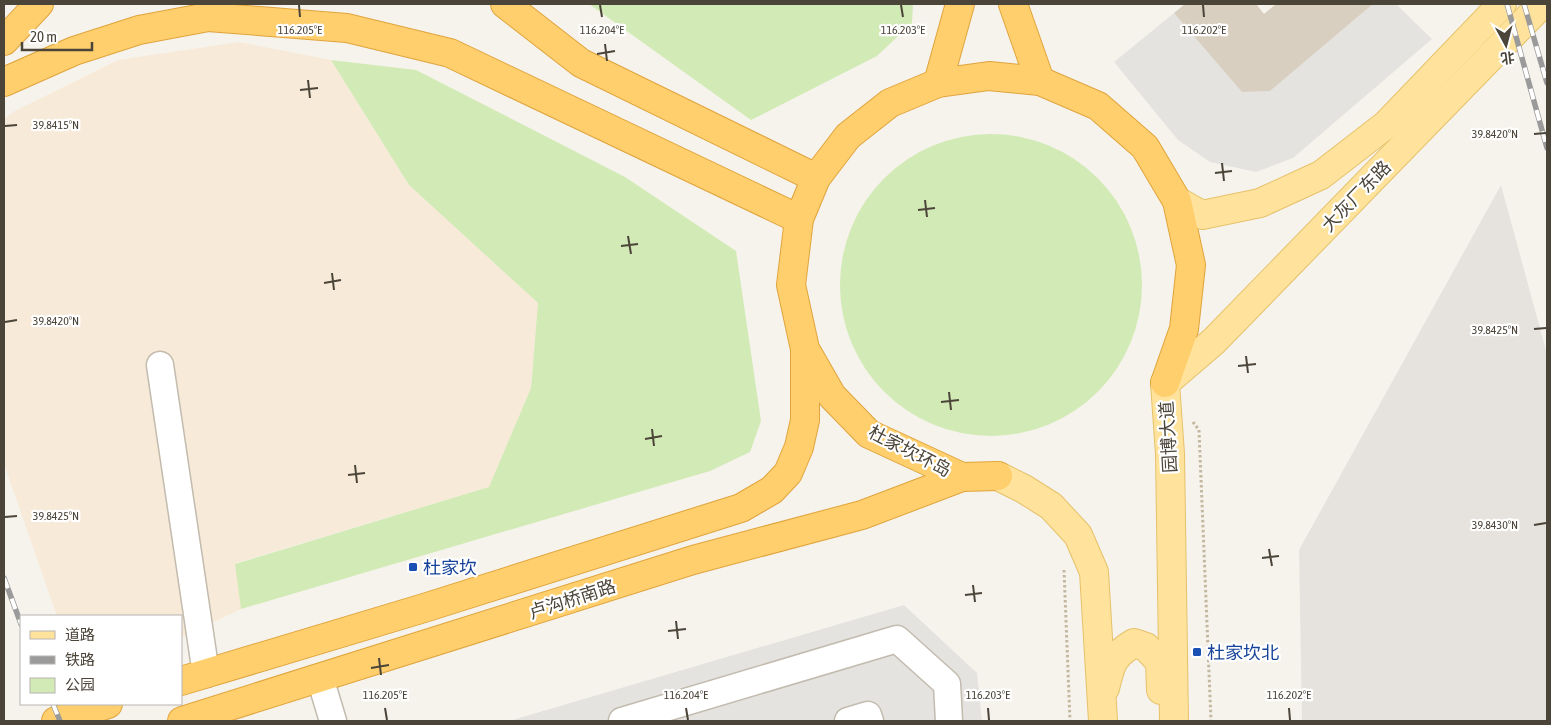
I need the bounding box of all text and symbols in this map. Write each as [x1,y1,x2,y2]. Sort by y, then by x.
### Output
scale bar [22,20,92,52]
north arrow [1481,20,1531,70]
text: 116.205°E [278,23,322,37]
text: 116.204°E [580,23,624,37]
text: 116.203°E [881,23,925,37]
text: 116.202°E [1182,23,1226,37]
text: 20 m [30,28,57,45]
text: 北 [1500,49,1516,67]
text: 39.8415°N [33,118,79,132]
text: 39.8420°N [1472,127,1518,141]
street label: 大灰厂东路 [1317,156,1395,236]
text: 39.8420°N [33,314,79,328]
text: 39.8425°N [1472,323,1518,337]
street label: 园博大道 [1156,400,1180,474]
street label: 杜家坎环岛 [865,421,955,481]
text: 39.8425°N [33,509,79,523]
text: 39.8430°N [1472,518,1518,532]
place label: 杜家坎 [423,557,477,578]
marker: 杜家坎 [407,561,419,573]
street label: 卢沟桥南路 [526,575,618,623]
legend [20,615,182,705]
text: 道路 [65,626,95,643]
place label: 杜家坎北 [1207,642,1279,663]
marker: 杜家坎北 [1191,646,1203,658]
text: 铁路 [65,651,95,668]
text: 公园 [65,676,95,693]
text: 116.205°E [363,688,407,702]
text: 116.204°E [664,688,708,702]
text: 116.203°E [966,688,1010,702]
text: 116.202°E [1267,688,1311,702]

